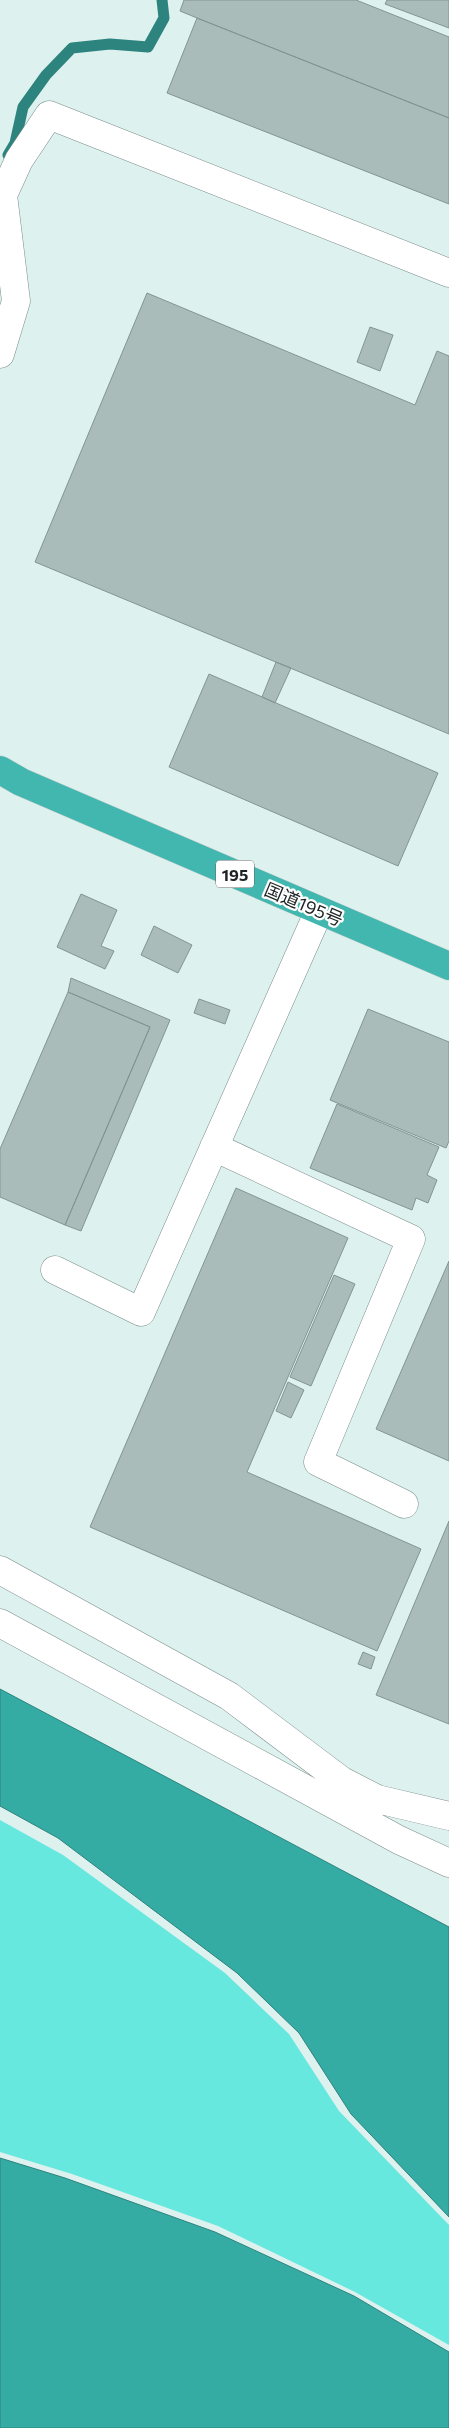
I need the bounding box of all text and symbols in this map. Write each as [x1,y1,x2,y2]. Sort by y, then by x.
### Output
road number: 195 [216,861,254,888]
street label: 国道195号 [262,878,346,930]

